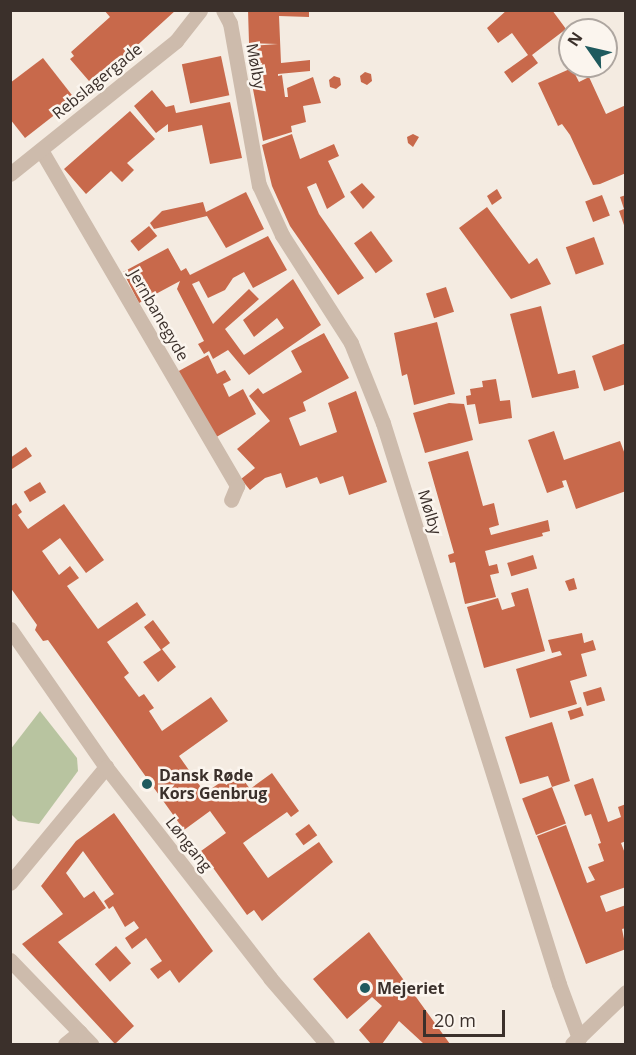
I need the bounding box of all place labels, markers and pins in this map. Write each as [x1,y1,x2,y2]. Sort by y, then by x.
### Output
place label: Dansk Røde Kors Genbrug [159,765,267,803]
marker: Dansk Røde Kors Genbrug [140,777,154,791]
place label: Mejeriet [377,978,444,998]
marker: Mejeriet [358,981,372,995]

